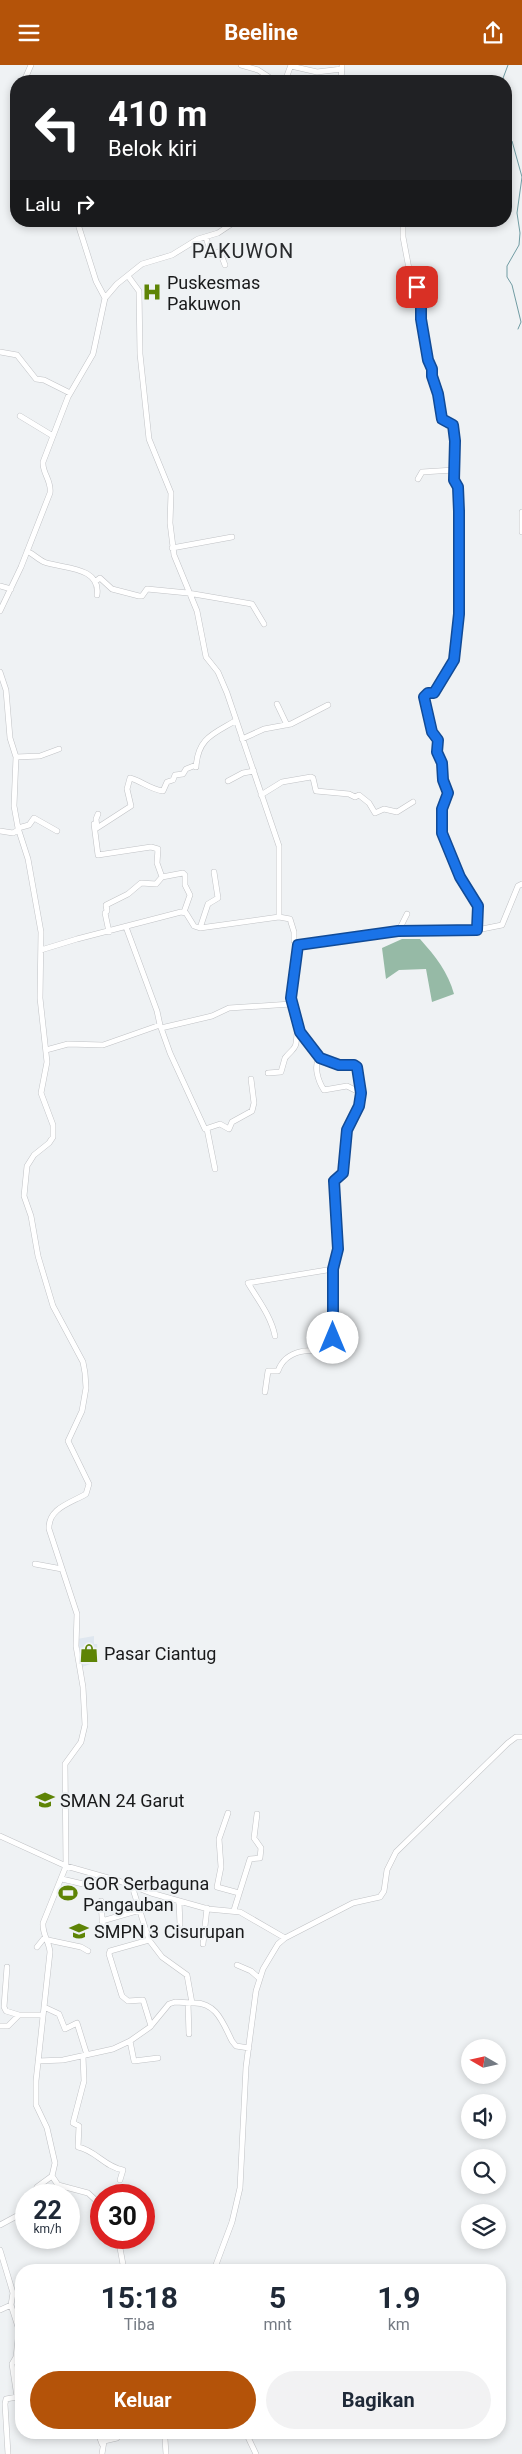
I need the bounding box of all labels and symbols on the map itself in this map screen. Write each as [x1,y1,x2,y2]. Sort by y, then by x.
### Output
district label: PAKUWON [192,239,294,263]
pin [396,266,438,308]
place label: Puskesmas Pakuwon [167,272,260,314]
hospital icon: Puskesmas Pakuwon [141,281,163,303]
position arrow [306,1311,358,1363]
shop icon: Pasar Ciantug [78,1642,100,1664]
place label: Pasar Ciantug [104,1643,216,1664]
school or university icon: SMAN 24 Garut [34,1789,56,1811]
place label: SMAN 24 Garut [60,1790,184,1811]
place label: GOR Serbaguna Pangauban [83,1873,209,1915]
sports icon: GOR Serbaguna Pangauban [57,1882,79,1904]
school or university icon: SMPN 3 Cisurupan [68,1920,90,1942]
place label: SMPN 3 Cisurupan [94,1921,245,1942]
north arrow [461,2039,506,2084]
speed limit sign: 30 [90,2184,155,2249]

